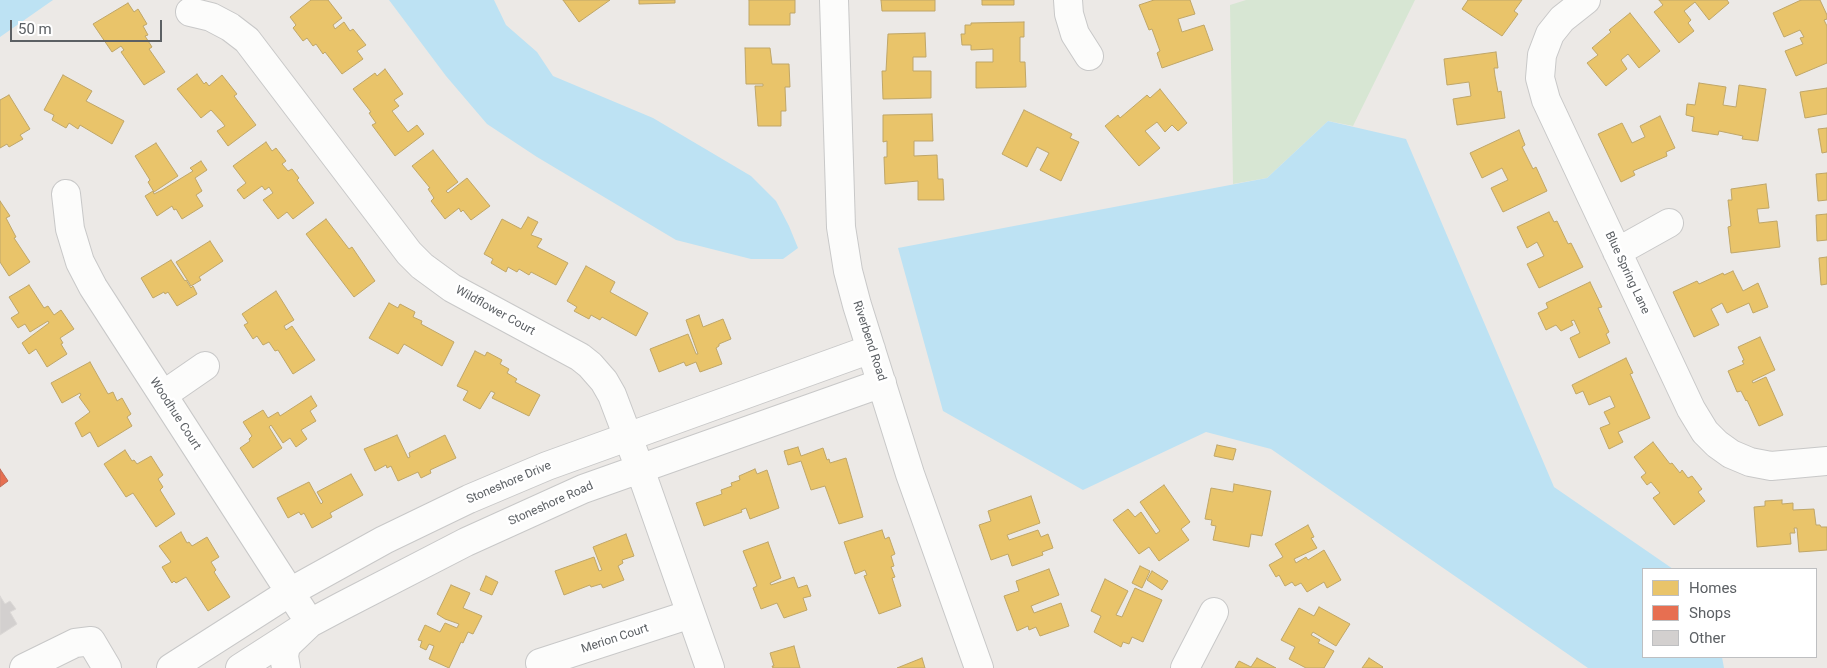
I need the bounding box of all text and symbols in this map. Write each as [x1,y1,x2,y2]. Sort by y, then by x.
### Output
scale bar [12,10,165,42]
text: 50 m [18,20,52,38]
street label: Blue Spring Lane [1602,229,1652,317]
street label: Wildflower Court [453,283,537,339]
street label: Riverbend Road [849,299,889,383]
street label: Woodhue Court [146,375,204,453]
street label: Stoneshore Drive [464,459,554,507]
street label: Stoneshore Road [506,479,596,529]
legend [1642,568,1817,658]
text: Homes [1689,579,1737,597]
text: Shops [1689,604,1731,622]
street label: Merion Court [580,621,650,657]
text: Other [1689,629,1726,647]

